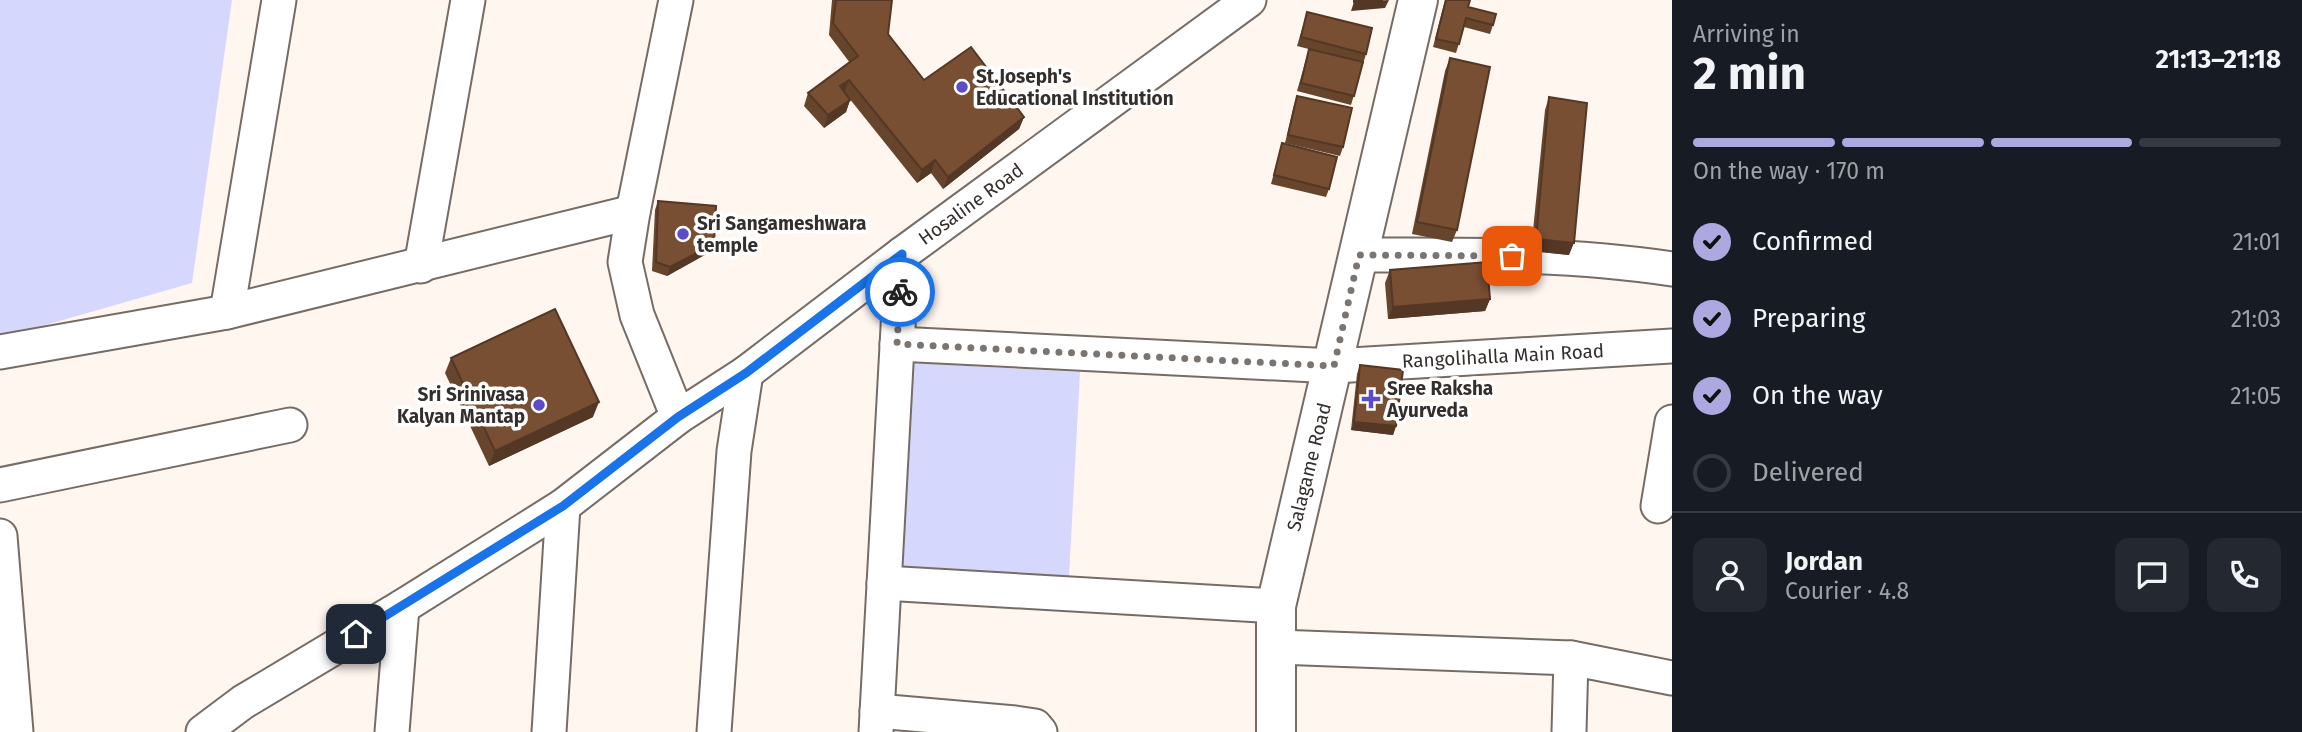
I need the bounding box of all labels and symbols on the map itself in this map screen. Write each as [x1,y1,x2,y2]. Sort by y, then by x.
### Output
place label: St.Joseph's Educational Institution [976,65,1174,110]
marker: St.Joseph's Educational Institution [954,79,970,95]
street label: Hosaline Road [914,158,1028,250]
place label: Sri Sangameshwara temple [697,212,866,257]
marker: Sri Sangameshwara temple [675,226,691,242]
pin [1482,226,1542,286]
courier [865,257,935,327]
street label: Rangolihalla Main Road [1401,339,1605,373]
place label: Sree Raksha Ayurveda [1386,377,1493,422]
place label: Sri Srinivasa Kalyan Mantap [397,383,525,428]
marker: Sree Raksha Ayurveda [1361,389,1381,409]
marker: Sri Srinivasa Kalyan Mantap [531,397,547,413]
street label: Salagame Road [1282,400,1336,534]
pin [326,604,386,664]

